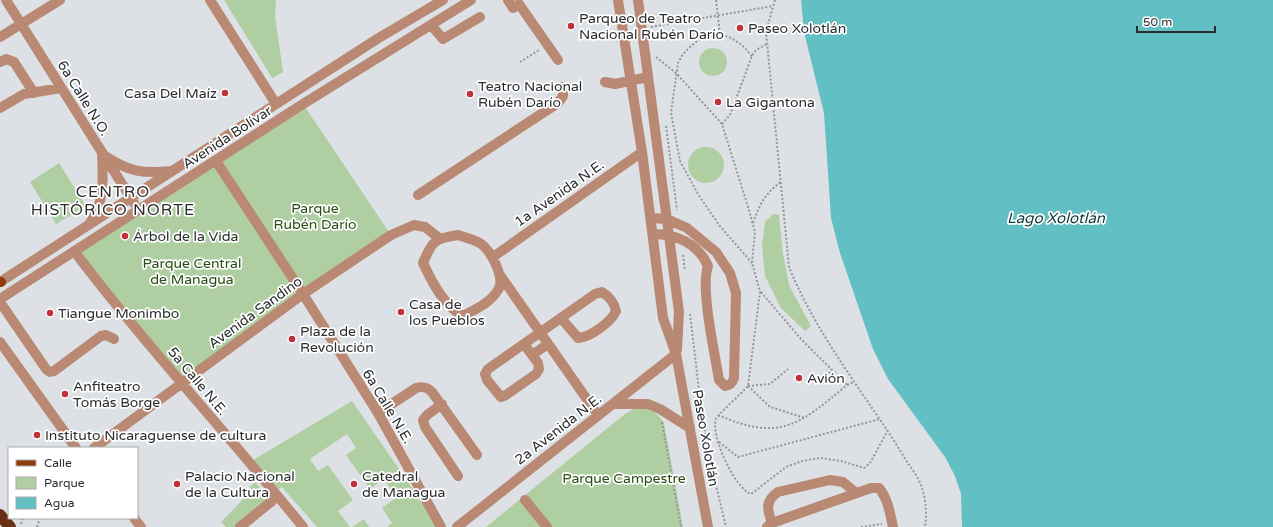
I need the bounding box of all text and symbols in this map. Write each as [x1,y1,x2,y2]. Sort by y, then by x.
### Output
scale bar [1137,8,1215,34]
place label: Parqueo de Teatro Nacional Rubén Darío [579,10,724,43]
text: 50 m [1143,15,1172,29]
place label: Paseo Xolotlán [748,20,846,37]
marker: Parqueo de Teatro Nacional Rubén Darío [566,21,576,31]
marker: Paseo Xolotlán [735,23,745,33]
street label: 6a Calle N.O. [54,57,113,139]
place label: Teatro Nacional Rubén Darío [478,78,582,111]
place label: Casa Del Maíz [124,85,217,102]
marker: Casa Del Maíz [220,88,230,98]
marker: Teatro Nacional Rubén Darío [465,89,475,99]
place label: La Gigantona [726,94,815,111]
marker: La Gigantona [713,97,723,107]
street label: Avenida Bolívar [179,102,276,173]
street label: 1a Avenida N.E. [511,156,607,231]
district label: CENTRO HISTÓRICO NORTE [31,182,195,220]
park label: Parque Rubén Darío [273,200,357,233]
water label: Lago Xolotlán [1007,209,1106,227]
place label: Árbol de la Vida [133,228,238,245]
marker: Árbol de la Vida [120,231,130,241]
park label: Parque Central de Managua [143,255,241,288]
street label: Avenida Sandino [205,273,306,352]
place label: Casa de los Pueblos [409,296,485,329]
place label: Tiangue Monimbo [58,305,179,322]
marker: Casa de los Pueblos [396,307,406,317]
marker: Tiangue Monimbo [45,308,55,318]
place label: Plaza de la Revolución [300,323,374,356]
marker: Plaza de la Revolución [287,334,297,344]
street label: 5a Calle N.E. [164,344,231,419]
street label: 6a Calle N.E. [359,366,416,447]
place label: Avión [807,370,845,387]
marker: Avión [794,373,804,383]
place label: Anfiteatro Tomás Borge [73,378,160,411]
street label: Paseo Xolotlán [689,388,722,488]
marker: Anfiteatro Tomás Borge [60,389,70,399]
street label: 2a Avenida N.E. [512,390,605,469]
place label: Instituto Nicaraguense de cultura [45,427,266,444]
marker: Instituto Nicaraguense de cultura [32,430,42,440]
legend [8,447,138,519]
text: Calle [44,456,72,470]
place label: Palacio Nacional de la Cultura [185,468,295,501]
place label: Catedral de Managua [362,468,445,501]
park label: Parque Campestre [562,470,686,487]
text: Parque [44,476,85,490]
marker: Palacio Nacional de la Cultura [172,479,182,489]
marker: Catedral de Managua [349,479,359,489]
text: Agua [44,496,74,510]

